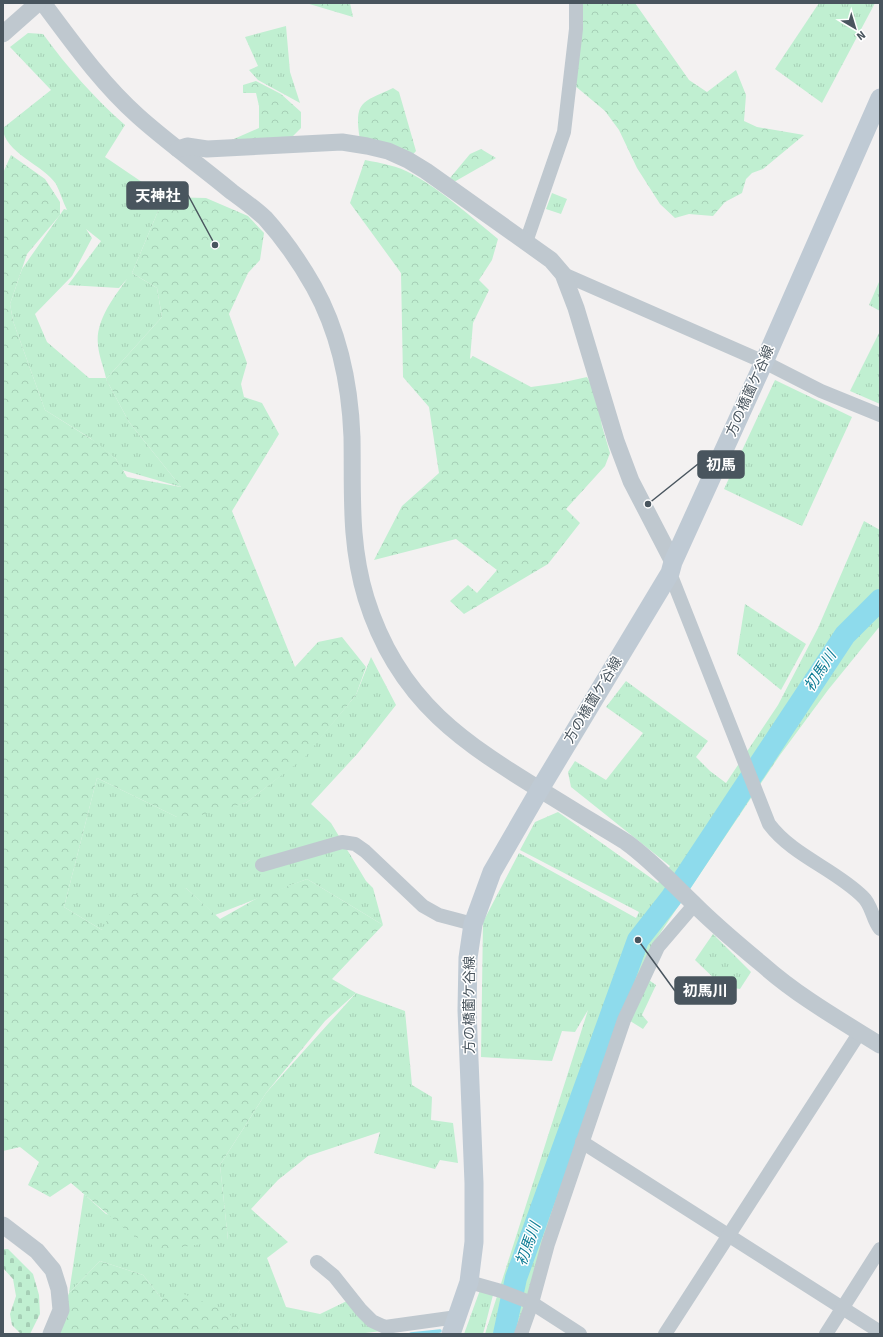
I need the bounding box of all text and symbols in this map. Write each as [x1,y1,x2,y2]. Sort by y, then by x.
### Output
north arrow [835,8,875,48]
text: N [854,28,868,43]
callout: 天神社 [127,182,188,209]
text: 天神社 [135,187,181,205]
street label: 方の橋薗ケ谷線 [722,343,778,439]
callout: 初馬 [698,451,744,478]
text: 初馬 [706,456,736,474]
water label: 初馬川 [800,646,841,695]
street label: 方の橋薗ケ谷線 [560,654,626,746]
street label: 方の橋薗ケ谷線 [461,956,478,1054]
callout: 初馬川 [675,977,736,1004]
text: 初馬川 [682,982,728,1000]
water label: 初馬川 [512,1218,545,1268]

